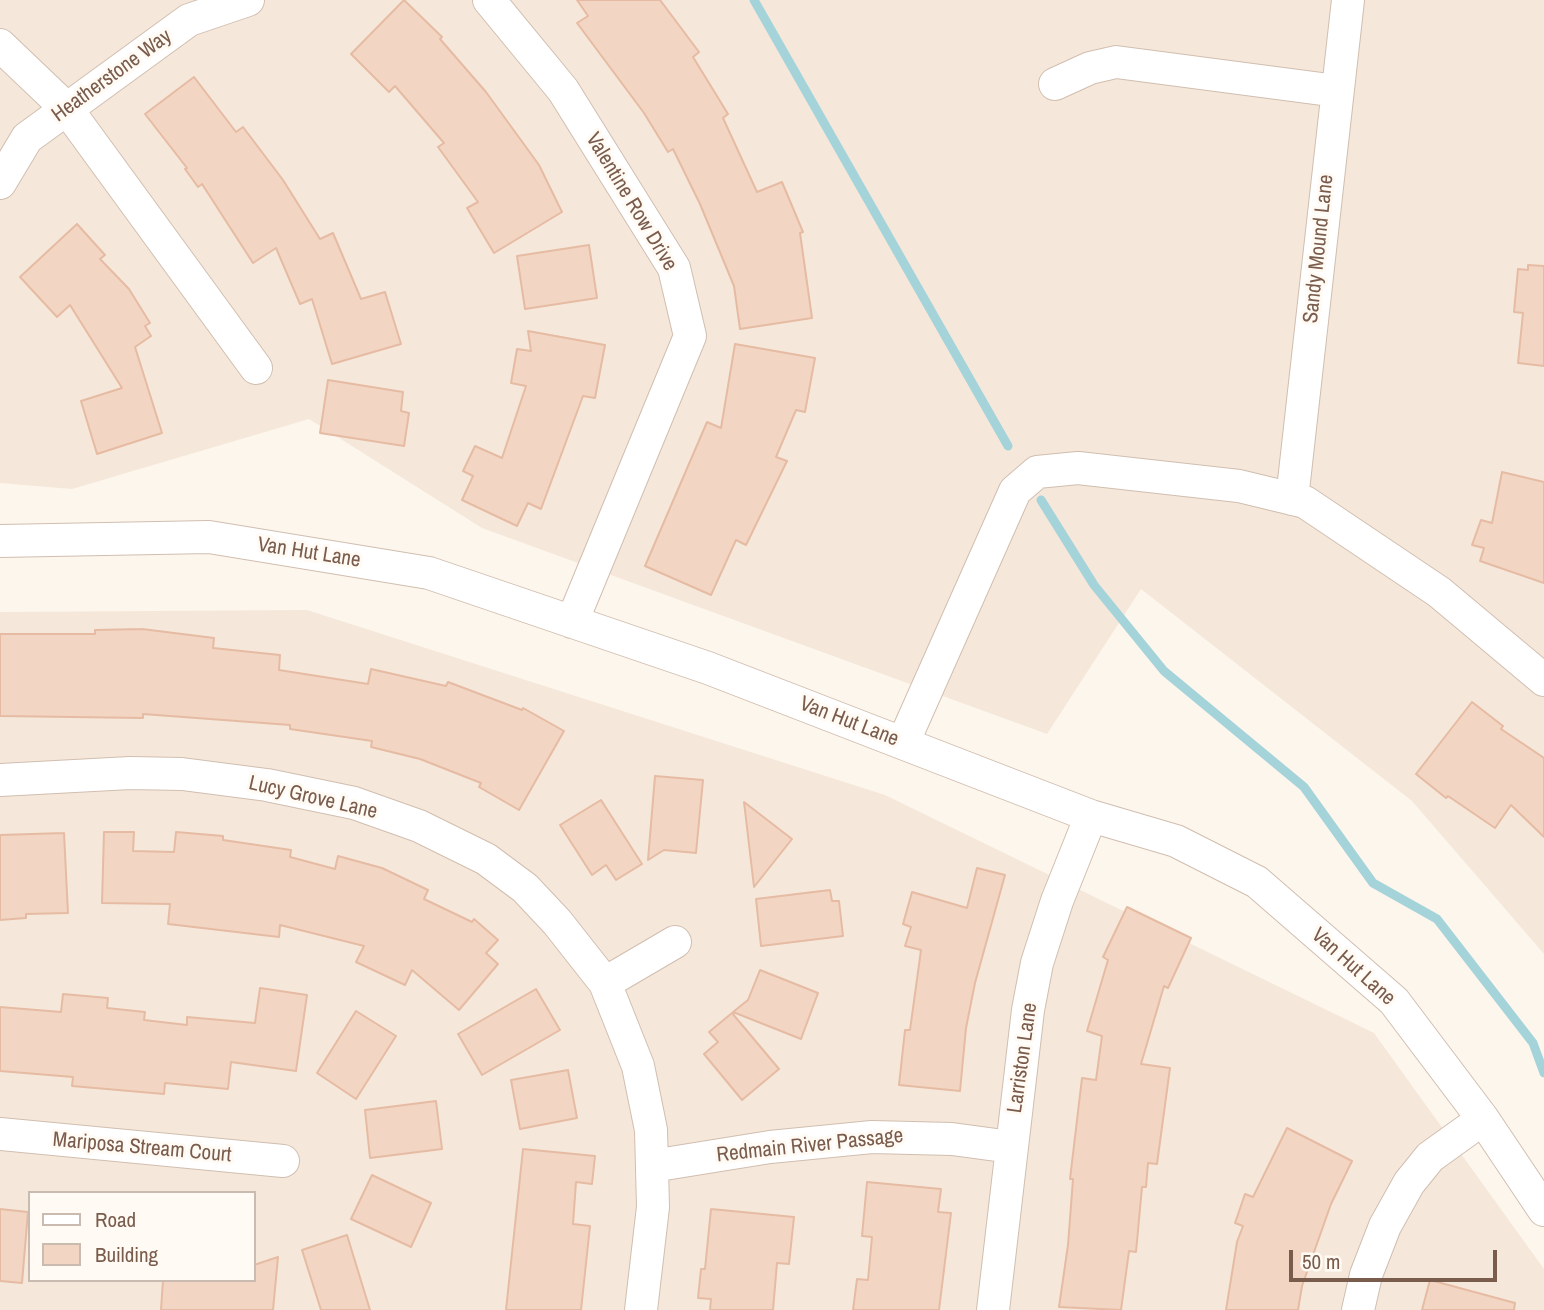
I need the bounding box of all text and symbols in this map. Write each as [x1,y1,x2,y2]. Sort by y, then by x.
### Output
street label: Heatherstone Way [47,24,177,128]
street label: Valentine Row Drive [580,128,682,276]
street label: Sandy Mound Lane [1299,173,1339,325]
street label: Van Hut Lane [256,532,362,574]
street label: Van Hut Lane [796,692,902,752]
street label: Lucy Grove Lane [246,771,380,825]
street label: Van Hut Lane [1306,923,1400,1011]
street label: Larriston Lane [1003,1001,1043,1115]
street label: Redmain River Passage [715,1124,905,1168]
street label: Mariposa Stream Court [52,1128,232,1168]
legend [28,1191,256,1282]
text: Road [95,1205,136,1234]
scale bar [1292,1236,1500,1280]
text: Building [95,1240,158,1269]
text: 50 m [1302,1247,1340,1276]

